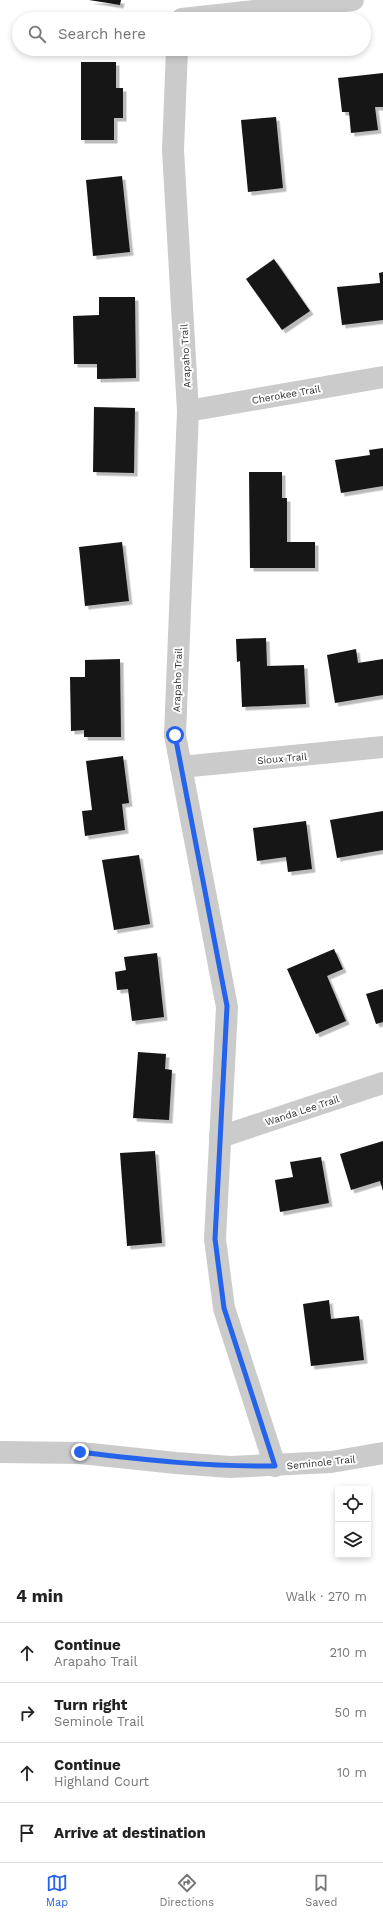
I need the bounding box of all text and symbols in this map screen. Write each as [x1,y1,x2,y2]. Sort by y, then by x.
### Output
search box [12,12,371,56]
icon: search [26,23,48,45]
text: Search here [58,25,146,43]
street label: Arapaho Trail [178,324,193,388]
street label: Cherokee Trail [251,383,321,406]
street label: Arapaho Trail [171,648,184,712]
route start [166,726,184,744]
street label: Sioux Trail [257,751,307,766]
street label: Wanda Lee Trail [264,1093,341,1128]
route end [71,1443,89,1461]
street label: Seminole Trail [286,1453,356,1472]
map controls [335,1486,371,1558]
button: locate [335,1486,371,1522]
button: layers [335,1522,371,1558]
text: 4 min [16,1586,63,1606]
text: Walk · 270 m [286,1589,367,1604]
text: Continue [54,1636,121,1654]
icon: ahead [16,1642,38,1664]
text: 210 m [329,1645,367,1660]
text: Arapaho Trail [54,1654,137,1669]
text: Turn right [54,1696,127,1714]
icon: right [16,1702,38,1724]
text: 50 m [335,1705,367,1720]
text: Seminole Trail [54,1714,144,1729]
text: Continue [54,1756,121,1774]
icon: ahead [16,1762,38,1784]
text: 10 m [337,1765,367,1780]
text: Highland Court [54,1774,149,1789]
icon: arrive [16,1822,38,1844]
text: Arrive at destination [54,1824,206,1842]
tab: Map [46,1872,68,1909]
tab: Directions [160,1872,214,1909]
tab: Saved [305,1872,337,1909]

